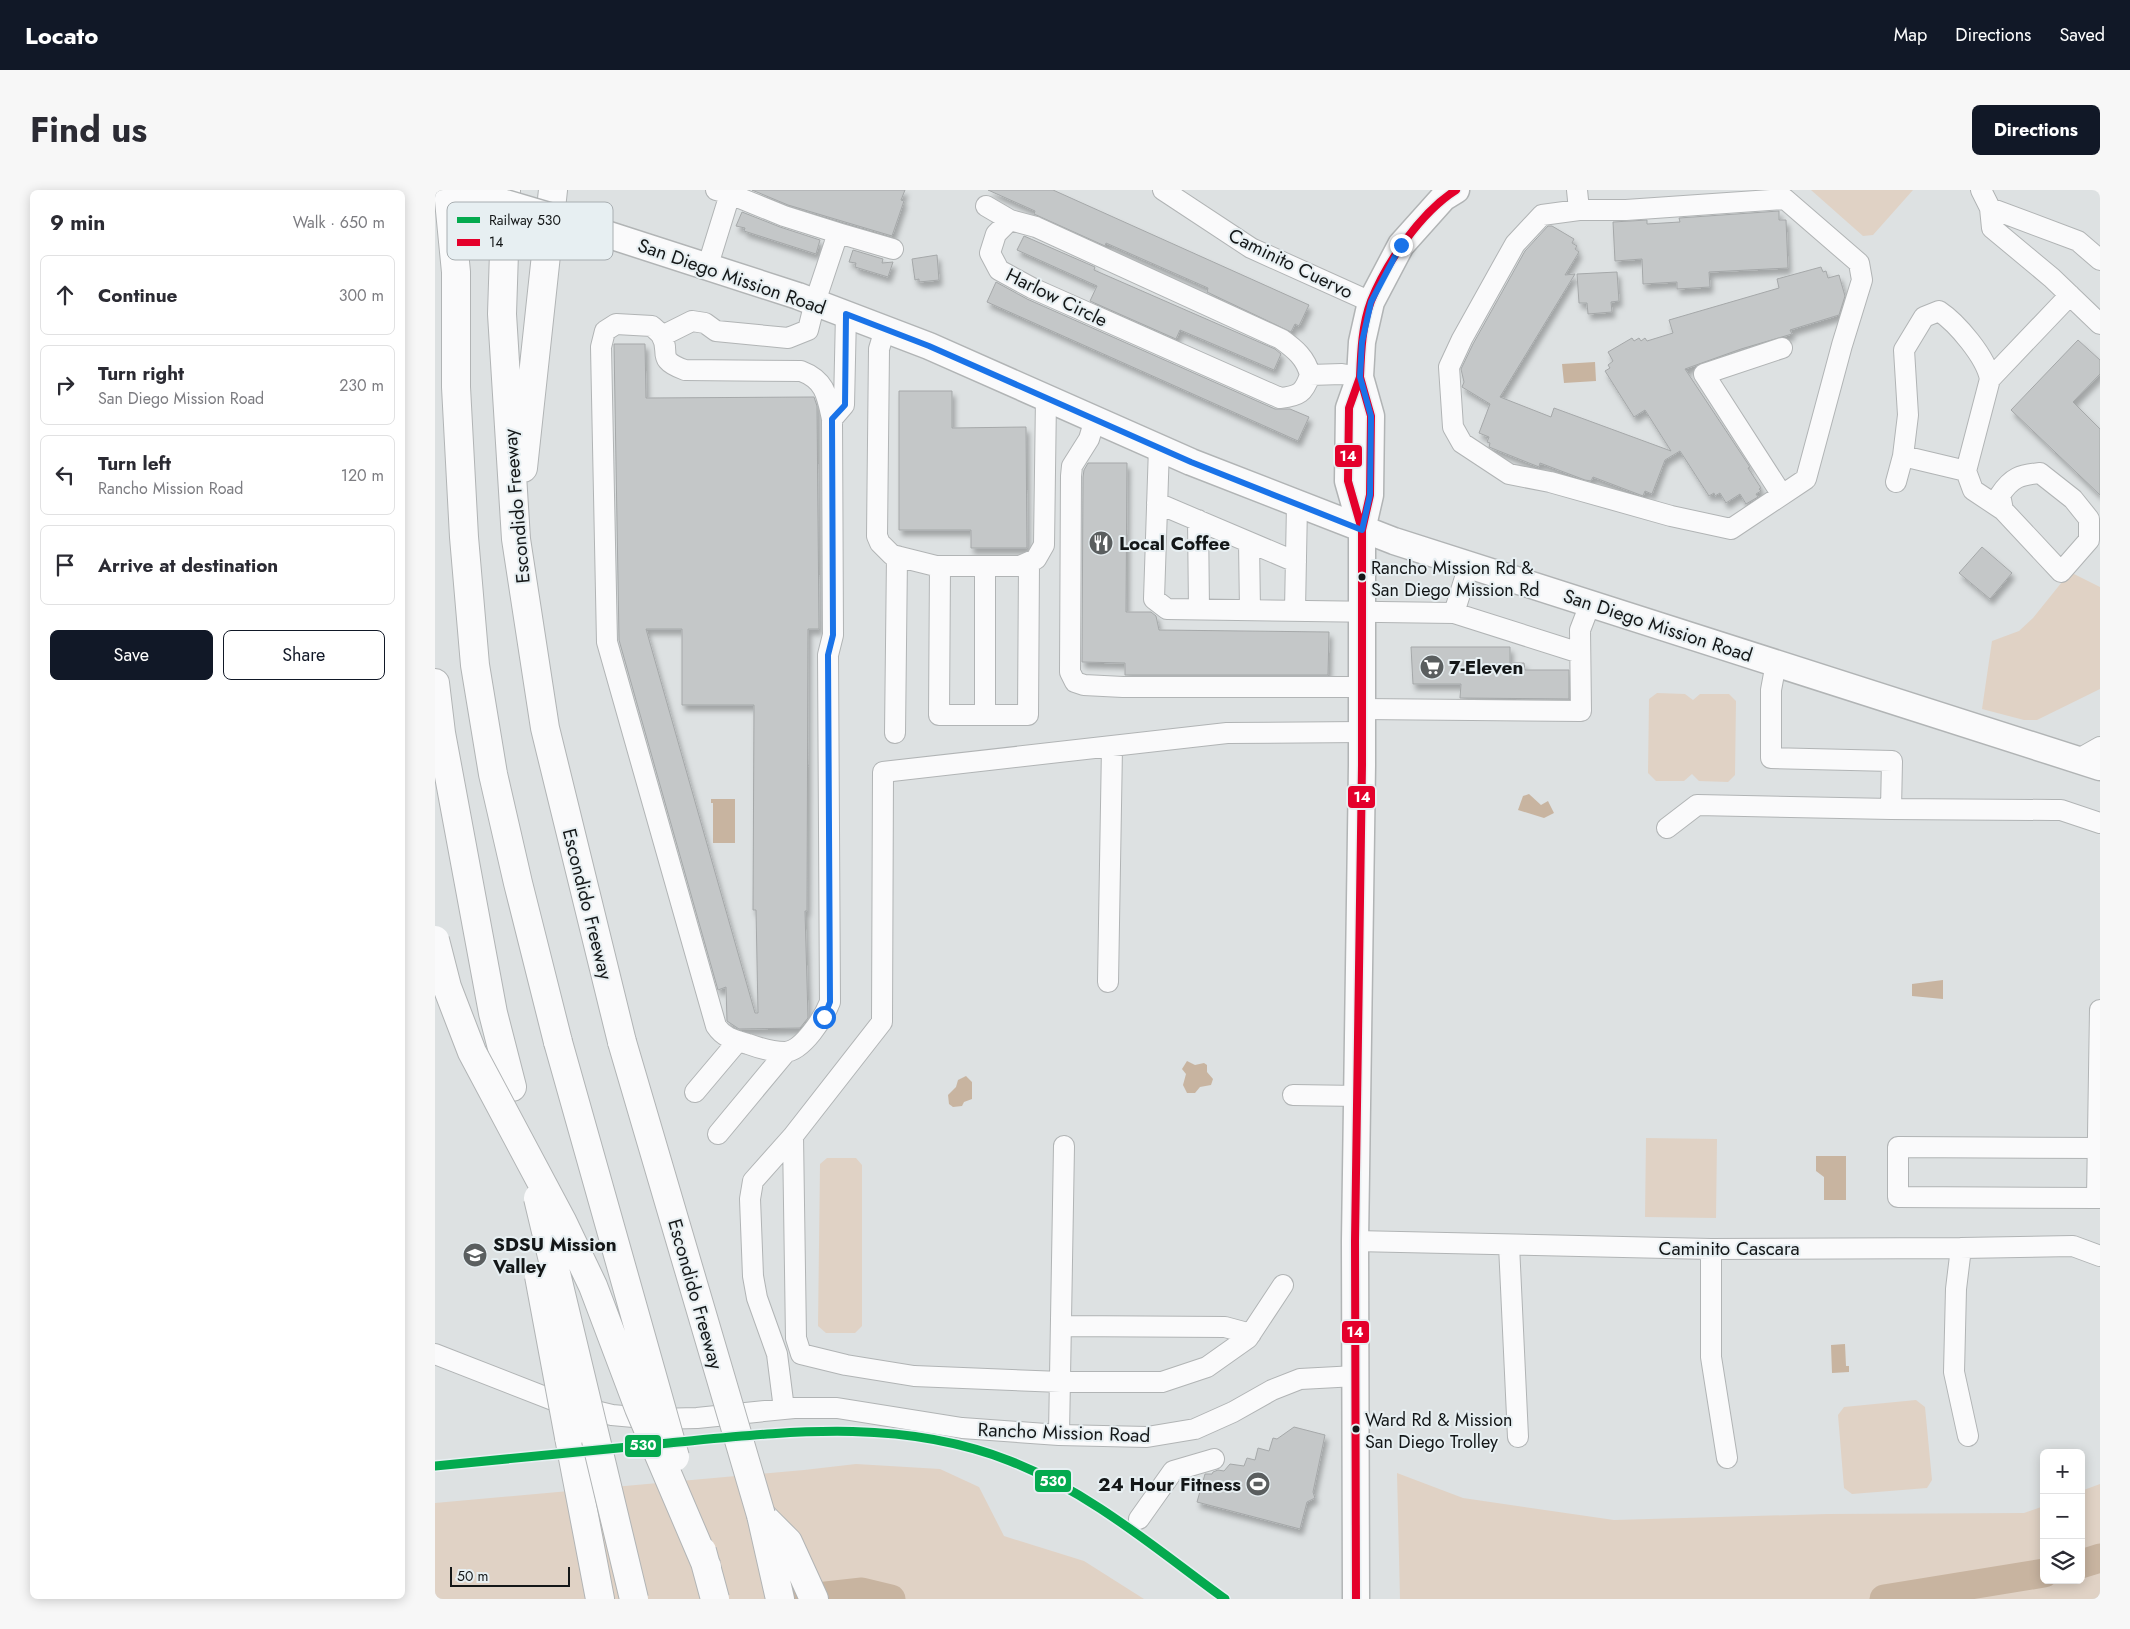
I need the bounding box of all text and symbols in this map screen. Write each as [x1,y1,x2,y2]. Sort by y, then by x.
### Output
text: Locato [25,18,98,53]
text: Map [1894,22,1927,48]
text: Directions [1955,22,2031,48]
text: Saved [2059,22,2105,48]
text: Find us [30,105,147,155]
button: Directions [1972,105,2100,155]
legend [447,202,613,260]
text: 9 min [50,208,105,238]
text: Railway 530 [489,210,561,230]
text: Walk · 650 m [293,211,385,234]
street label: Caminito Cuervo [1224,222,1358,305]
text: 14 [489,232,503,252]
street label: San Diego Mission Road [634,232,830,321]
route end [1390,234,1413,257]
street label: Harlow Circle [1002,261,1112,334]
icon: ahead [51,281,79,309]
text: Continue [98,282,177,309]
text: 300 m [339,284,384,307]
text: Turn right [98,360,184,387]
icon: right [51,371,79,399]
text: 230 m [339,374,384,397]
text: San Diego Mission Road [98,387,264,410]
street label: Escondido Freeway [496,427,537,584]
line badge: 14 [1334,444,1363,468]
text: 14 [1340,446,1357,466]
text: Turn left [98,450,171,477]
icon: left [51,461,79,489]
text: 120 m [341,464,384,487]
text: Rancho Mission Road [98,477,243,500]
restaurant icon: Local Coffee [1088,530,1114,556]
place label: Local Coffee [1119,530,1230,557]
icon: arrive [51,551,79,579]
text: Arrive at destination [98,552,278,579]
place label: Rancho Mission Rd & San Diego Mission Rd [1371,555,1540,603]
marker: Rancho Mission Rd & San Diego Mission Rd [1357,572,1367,582]
street label: San Diego Mission Road [1560,582,1756,669]
button: Save [50,630,213,680]
button: Share [223,630,385,680]
supermarket icon: 7-Eleven [1419,654,1445,680]
place label: 7-Eleven [1449,654,1523,681]
line badge: 14 [1347,785,1376,809]
text: 14 [1354,787,1371,807]
street label: Escondido Freeway [556,826,620,983]
route start [813,1006,836,1029]
street label: Escondido Freeway [661,1216,730,1373]
place label: SDSU Mission Valley [492,1231,617,1280]
street label: Caminito Cascara [1658,1235,1800,1262]
school or university icon: SDSU Mission Valley [462,1242,488,1268]
line badge: 14 [1341,1320,1370,1344]
text: 14 [1347,1322,1364,1342]
place label: Ward Rd & Mission San Diego Trolley [1365,1407,1513,1455]
street label: Rancho Mission Road [977,1416,1151,1449]
marker: Ward Rd & Mission San Diego Trolley [1351,1424,1361,1434]
line badge: 530 [624,1434,662,1458]
text: 530 [630,1435,657,1455]
map controls [2040,1449,2085,1584]
button: + [2040,1449,2085,1494]
line badge: 530 [1034,1469,1072,1493]
text: 530 [1040,1471,1067,1491]
place label: 24 Hour Fitness [1098,1471,1241,1498]
sports icon: 24 Hour Fitness [1245,1471,1271,1497]
button: − [2040,1494,2085,1539]
button: layers [2040,1539,2085,1584]
scale bar [450,1564,570,1587]
text: 50 m [457,1566,488,1586]

